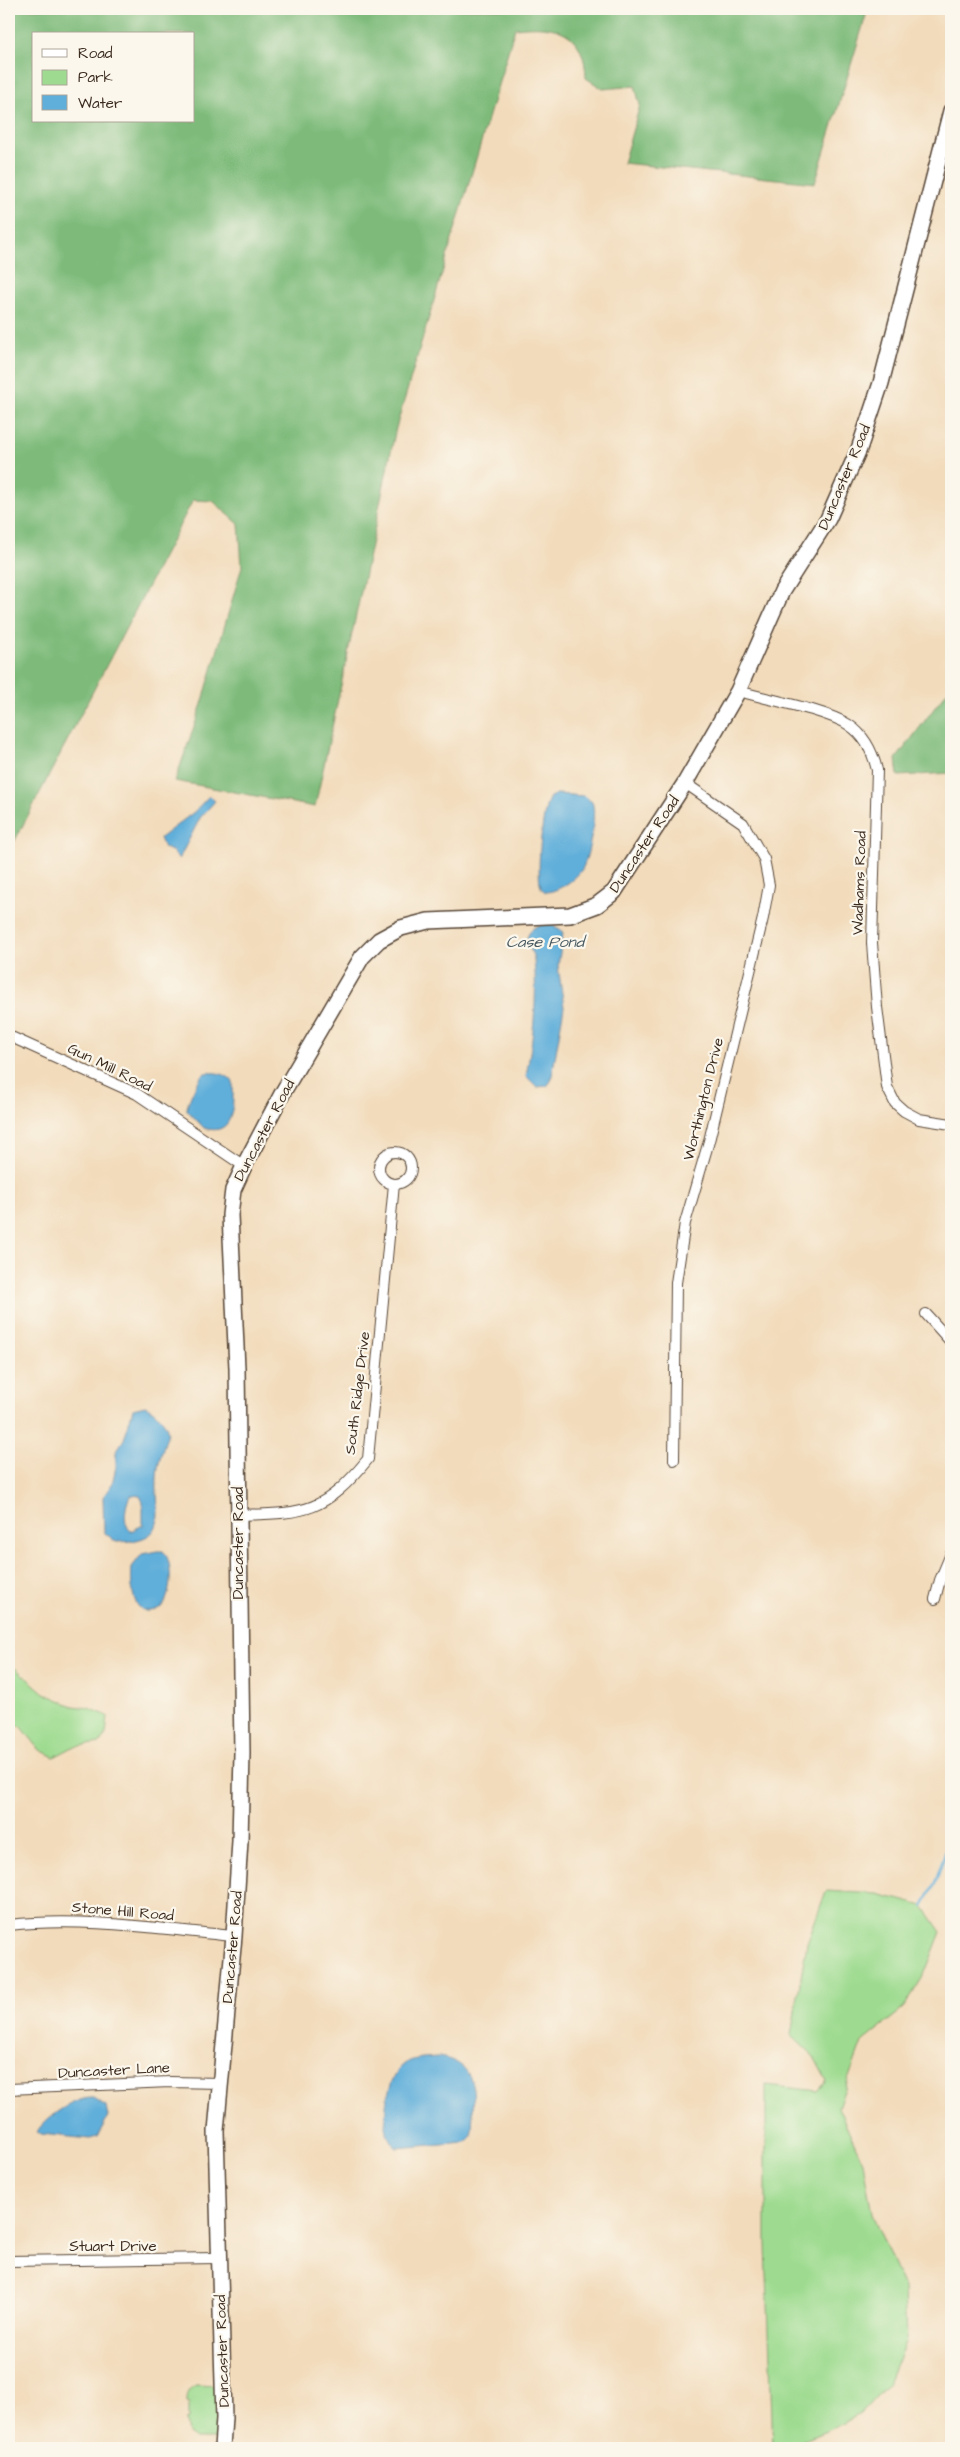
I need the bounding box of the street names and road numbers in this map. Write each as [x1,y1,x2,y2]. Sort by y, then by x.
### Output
street label: Duncaster Road [813,421,876,533]
street label: Duncaster Road [604,792,685,897]
street label: Wadhams Road [847,830,872,935]
street label: Worthington Drive [678,1035,730,1163]
street label: Gun Mill Road [64,1038,156,1097]
street label: Duncaster Road [229,1075,300,1185]
street label: South Ridge Drive [340,1330,376,1456]
street label: Duncaster Road [228,1486,249,1599]
street label: Duncaster Road [217,1890,248,2004]
street label: Stone Hill Road [71,1897,175,1926]
street label: Duncaster Lane [58,2057,170,2084]
street label: Stuart Drive [69,2236,157,2257]
street label: Duncaster Road [210,2294,235,2408]

